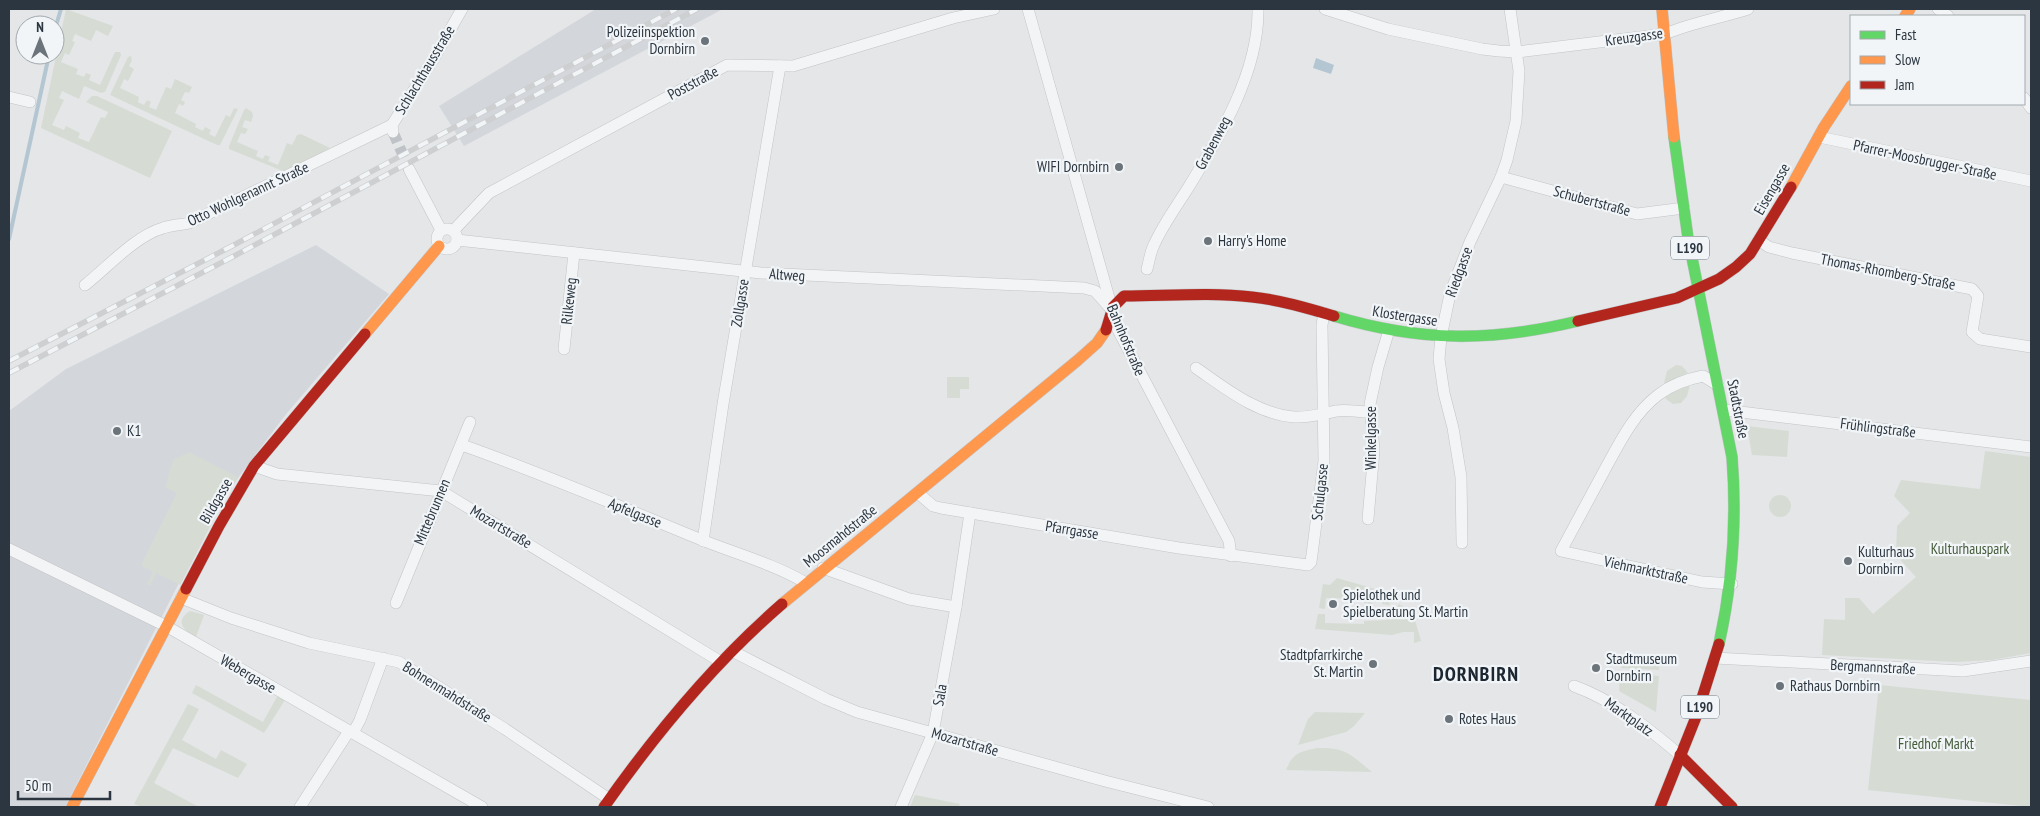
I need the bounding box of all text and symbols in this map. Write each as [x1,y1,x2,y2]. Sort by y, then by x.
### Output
north arrow [15,15,65,65]
legend [1850,15,2025,105]
text: N [36,18,44,36]
street label: Schlachthausstraße [390,22,459,118]
place label: Polizeiinspektion Dornbirn [607,22,695,58]
street label: Kreuzgasse [1604,23,1664,50]
text: Fast [1895,25,1916,44]
marker: Polizeiinspektion Dornbirn [699,35,711,47]
text: Slow [1895,50,1920,69]
street label: Poststraße [664,61,721,104]
text: Jam [1894,75,1914,94]
street label: Grabenweg [1191,113,1235,173]
street label: Pfarrer-Moosbrugger-Straße [1852,135,1998,184]
street label: Otto Wohlgenannt Straße [184,157,312,230]
place label: WIFI Dornbirn [1037,157,1109,176]
street label: Eisengasse [1749,160,1794,218]
marker: WIFI Dornbirn [1113,161,1125,173]
street label: Schubertstraße [1552,181,1633,220]
place label: Harry's Home [1218,231,1287,250]
marker: Harry's Home [1202,235,1214,247]
road number: L190 [1671,237,1709,260]
street label: Riedgasse [1441,244,1476,299]
street label: Thomas-Rhomberg-Straße [1819,249,1957,294]
street label: Altweg [768,264,806,285]
street label: Rilkeweg [557,277,580,325]
street label: Zollgasse [726,278,753,328]
street label: Bahnhofstraße [1103,301,1150,378]
street label: Klostergasse [1371,301,1439,330]
street label: Stadtstraße [1723,378,1754,440]
street label: Winkelgasse [1361,406,1380,470]
street label: Frühlingstraße [1839,413,1917,442]
place label: K1 [127,421,141,440]
marker: K1 [111,425,123,437]
street label: Schulgasse [1307,463,1332,521]
street label: Bildgasse [195,475,236,527]
street label: Mittebrunnen [409,476,454,548]
street label: Apfelgasse [606,493,665,532]
street label: Moosmahdstraße [799,500,880,571]
street label: Mozartstraße [467,501,536,552]
street label: Pfarrgasse [1044,516,1100,543]
park label: Kulturhauspark [1931,539,2009,558]
place label: Kulturhaus Dornbirn [1858,542,1914,578]
street label: Viehmarktstraße [1601,551,1690,588]
marker: Kulturhaus Dornbirn [1842,555,1854,567]
place label: Spielothek und Spielberatung St. Martin [1343,585,1468,621]
marker: Spielothek und Spielberatung St. Martin [1327,598,1339,610]
place label: Stadtpfarrkirche St. Martin [1280,645,1363,681]
place label: Stadtmuseum Dornbirn [1606,649,1677,685]
street label: Webergasse [217,650,280,697]
street label: Bergmannstraße [1830,655,1916,678]
street label: Bohnenmahdstraße [399,657,495,726]
marker: Stadtpfarrkirche St. Martin [1367,658,1379,670]
district label: DORNBIRN [1433,661,1519,687]
marker: Stadtmuseum Dornbirn [1590,662,1602,674]
place label: Rathaus Dornbirn [1790,676,1880,695]
marker: Rathaus Dornbirn [1774,680,1786,692]
street label: Sala [928,682,951,707]
street label: Marktplatz [1601,693,1657,740]
road number: L190 [1681,696,1719,719]
place label: Rotes Haus [1459,709,1516,728]
marker: Rotes Haus [1443,713,1455,725]
street label: Mozartstraße [930,723,1001,760]
park label: Friedhof Markt [1898,734,1974,753]
scale bar [18,768,110,800]
text: 50 m [25,776,51,795]

